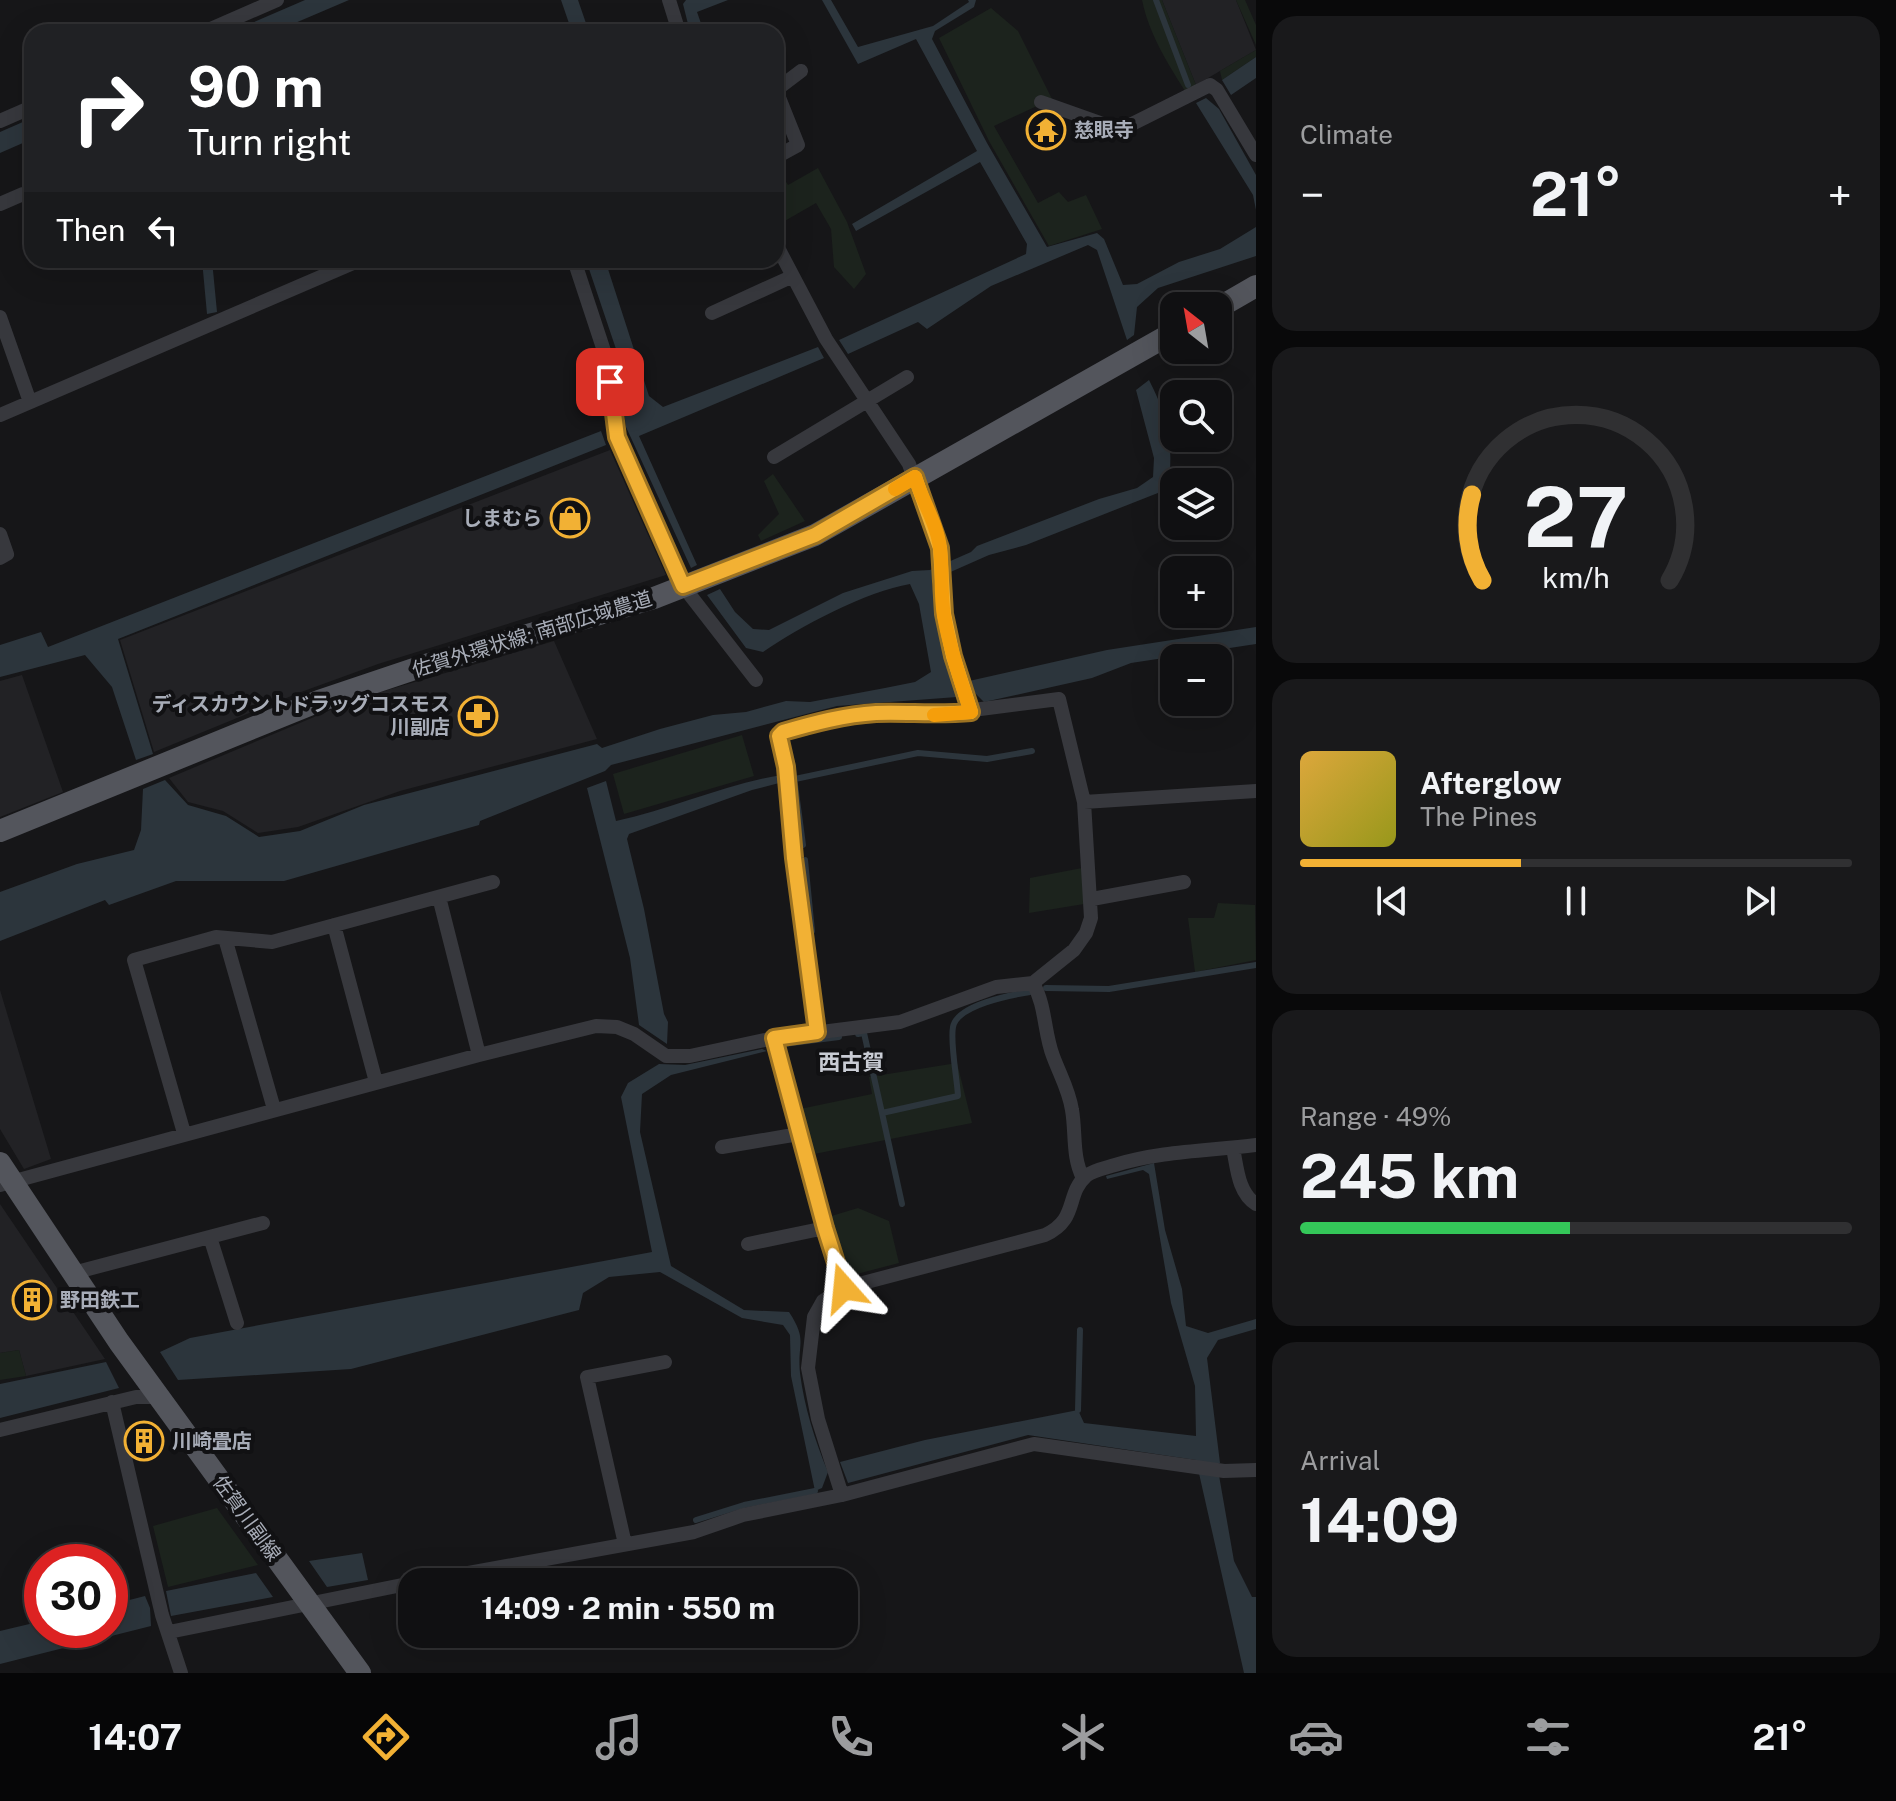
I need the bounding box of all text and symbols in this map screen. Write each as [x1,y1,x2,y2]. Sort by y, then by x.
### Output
text: 90 m [188,54,324,120]
icon: right [56,56,160,160]
temple icon: 慈眼寺 [1025,109,1067,151]
place label: 慈眼寺 [1074,118,1134,142]
text: Climate [1300,119,1393,150]
text: Turn right [188,121,351,163]
text: 21° [1530,159,1622,230]
text: − [1300,169,1324,221]
text: + [1828,169,1852,221]
icon: left [141,208,185,252]
text: Then [56,212,125,248]
north arrow [1160,292,1232,364]
map controls [1160,292,1232,716]
pin [576,348,644,416]
icon: arrive [588,360,632,404]
button: search [1160,380,1232,452]
button: layers [1160,468,1232,540]
text: 27 [1524,468,1628,566]
shop icon: しまむら [549,497,591,539]
place label: しまむら [462,506,542,530]
button: + [1160,556,1232,628]
text: km/h [1542,561,1610,594]
street label: 佐賀外環状線; 南部広域農道 [409,586,655,682]
button: − [1160,644,1232,716]
place label: ディスカウントドラッグコスモス 川副店 [151,692,450,739]
pharmacy icon: ディスカウントドラッグコスモス 川副店 [457,695,499,737]
text: Afterglow [1420,765,1562,801]
text: The Pines [1420,801,1537,832]
icon: previous [1370,879,1414,923]
icon: pause [1554,879,1598,923]
icon: next [1738,879,1782,923]
district label: 西古賀 [818,1049,884,1075]
text: Range · 49% [1300,1101,1452,1132]
text: 245 km [1300,1141,1519,1212]
position arrow [802,1246,886,1330]
building icon: 野田鉄工 [11,1279,53,1321]
place label: 野田鉄工 [60,1288,140,1312]
building icon: 川崎畳店 [123,1420,165,1462]
place label: 川崎畳店 [172,1429,252,1453]
text: Arrival [1300,1445,1380,1476]
street label: 佐賀川副線 [208,1470,286,1566]
text: 14:09 [1300,1485,1459,1556]
speed limit sign: 30 [24,1544,128,1648]
text: 14:09 · 2 min · 550 m [481,1590,775,1626]
icon: directions [358,1709,414,1765]
icon: music [591,1709,647,1765]
icon: phone [823,1709,879,1765]
icon: climate [1055,1709,1111,1765]
icon: car [1288,1709,1344,1765]
icon: filters [1520,1709,1576,1765]
text: 14:07 [88,1716,182,1758]
text: 21° [1752,1716,1808,1758]

